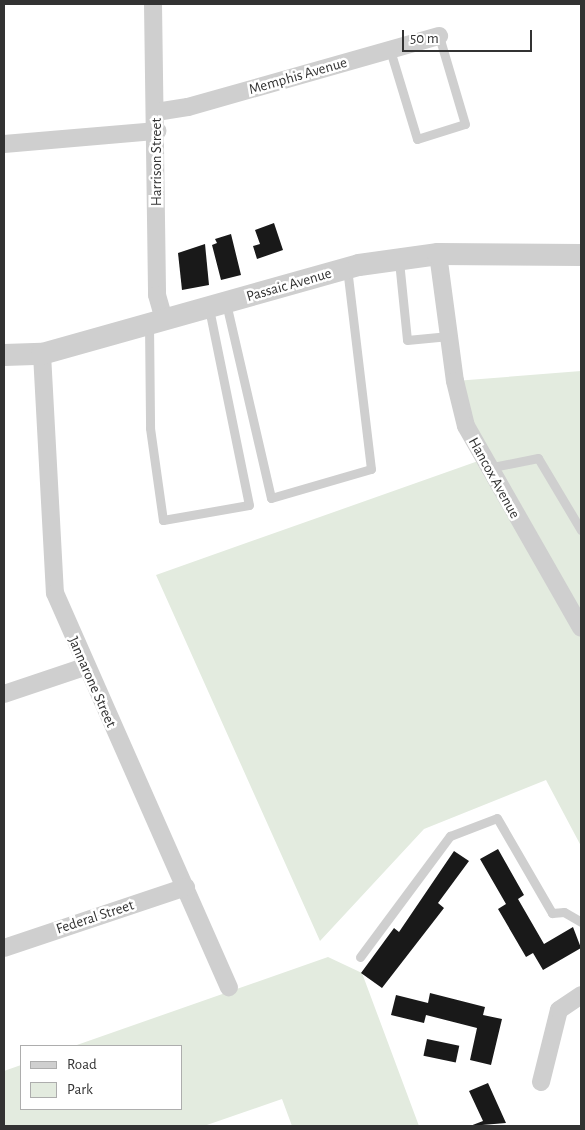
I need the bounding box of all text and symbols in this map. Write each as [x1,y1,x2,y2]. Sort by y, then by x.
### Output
scale bar [405,20,535,52]
text: 50 m [410,31,439,46]
street label: Memphis Avenue [247,53,349,99]
street label: Harrison Street [148,118,166,206]
street label: Passaic Avenue [244,264,334,306]
street label: Hancox Avenue [464,434,524,522]
street label: Jannarone Street [64,634,120,730]
street label: Federal Street [54,896,136,938]
legend [20,1045,182,1110]
text: Road [67,1057,97,1072]
text: Park [67,1082,93,1097]

